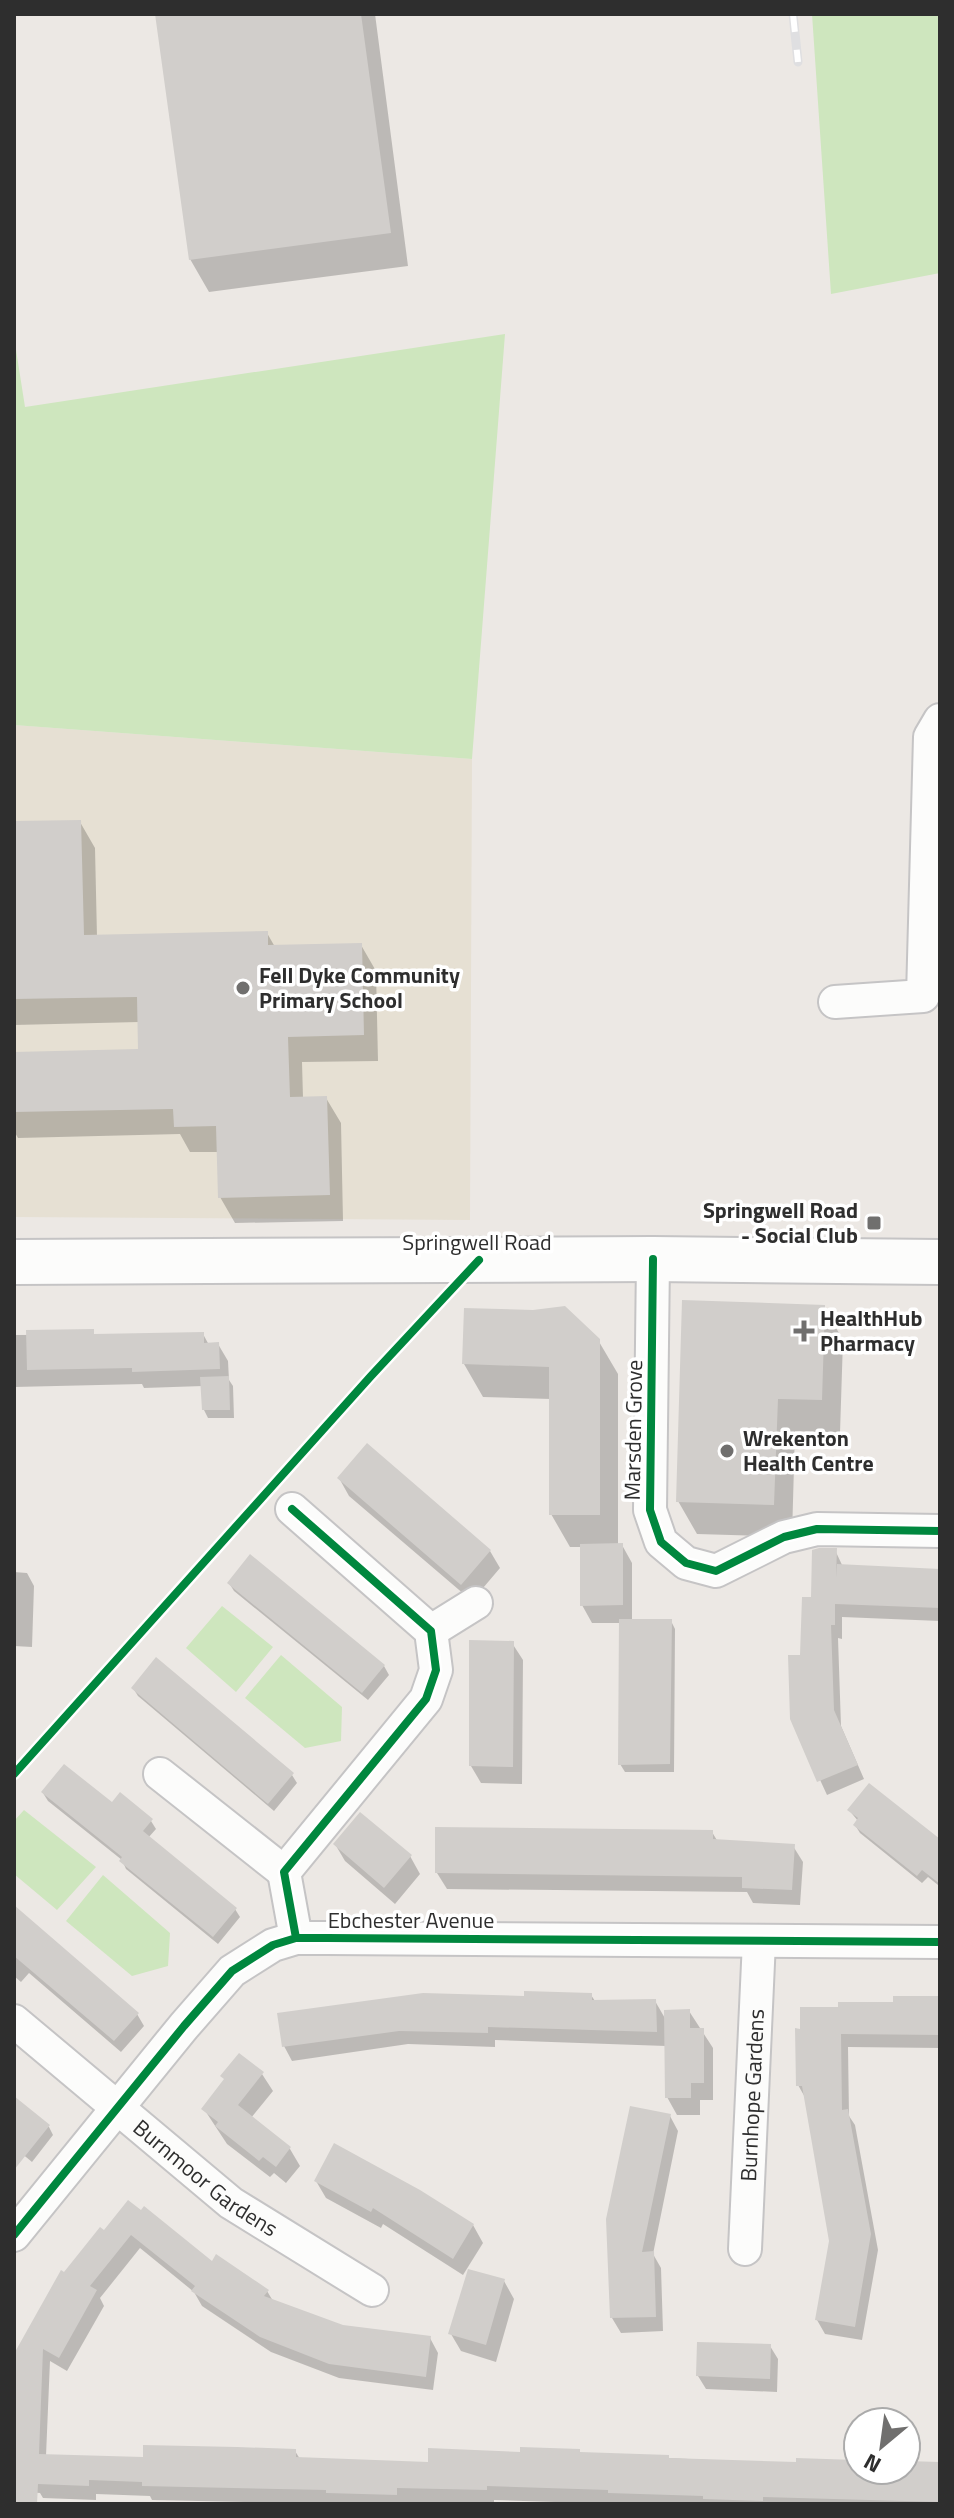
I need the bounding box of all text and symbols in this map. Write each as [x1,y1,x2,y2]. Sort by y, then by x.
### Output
place label: Fell Dyke Community Primary School [259,958,460,1017]
marker: Fell Dyke Community Primary School [234,979,252,997]
place label: Springwell Road - Social Club [703,1193,858,1252]
marker: Springwell Road - Social Club [865,1214,883,1232]
street label: Springwell Road [402,1225,552,1259]
place label: HealthHub Pharmacy [820,1301,922,1360]
marker: HealthHub Pharmacy [795,1322,813,1340]
street label: Marsden Grove [615,1359,651,1501]
place label: Wrekenton Health Centre [743,1421,874,1480]
marker: Wrekenton Health Centre [718,1442,736,1460]
street label: Ebchester Avenue [328,1903,494,1937]
street label: Burnhope Gardens [731,2008,773,2182]
street label: Burnmoor Gardens [126,2111,285,2245]
north arrow [842,2406,922,2486]
text: N [857,2445,887,2482]

